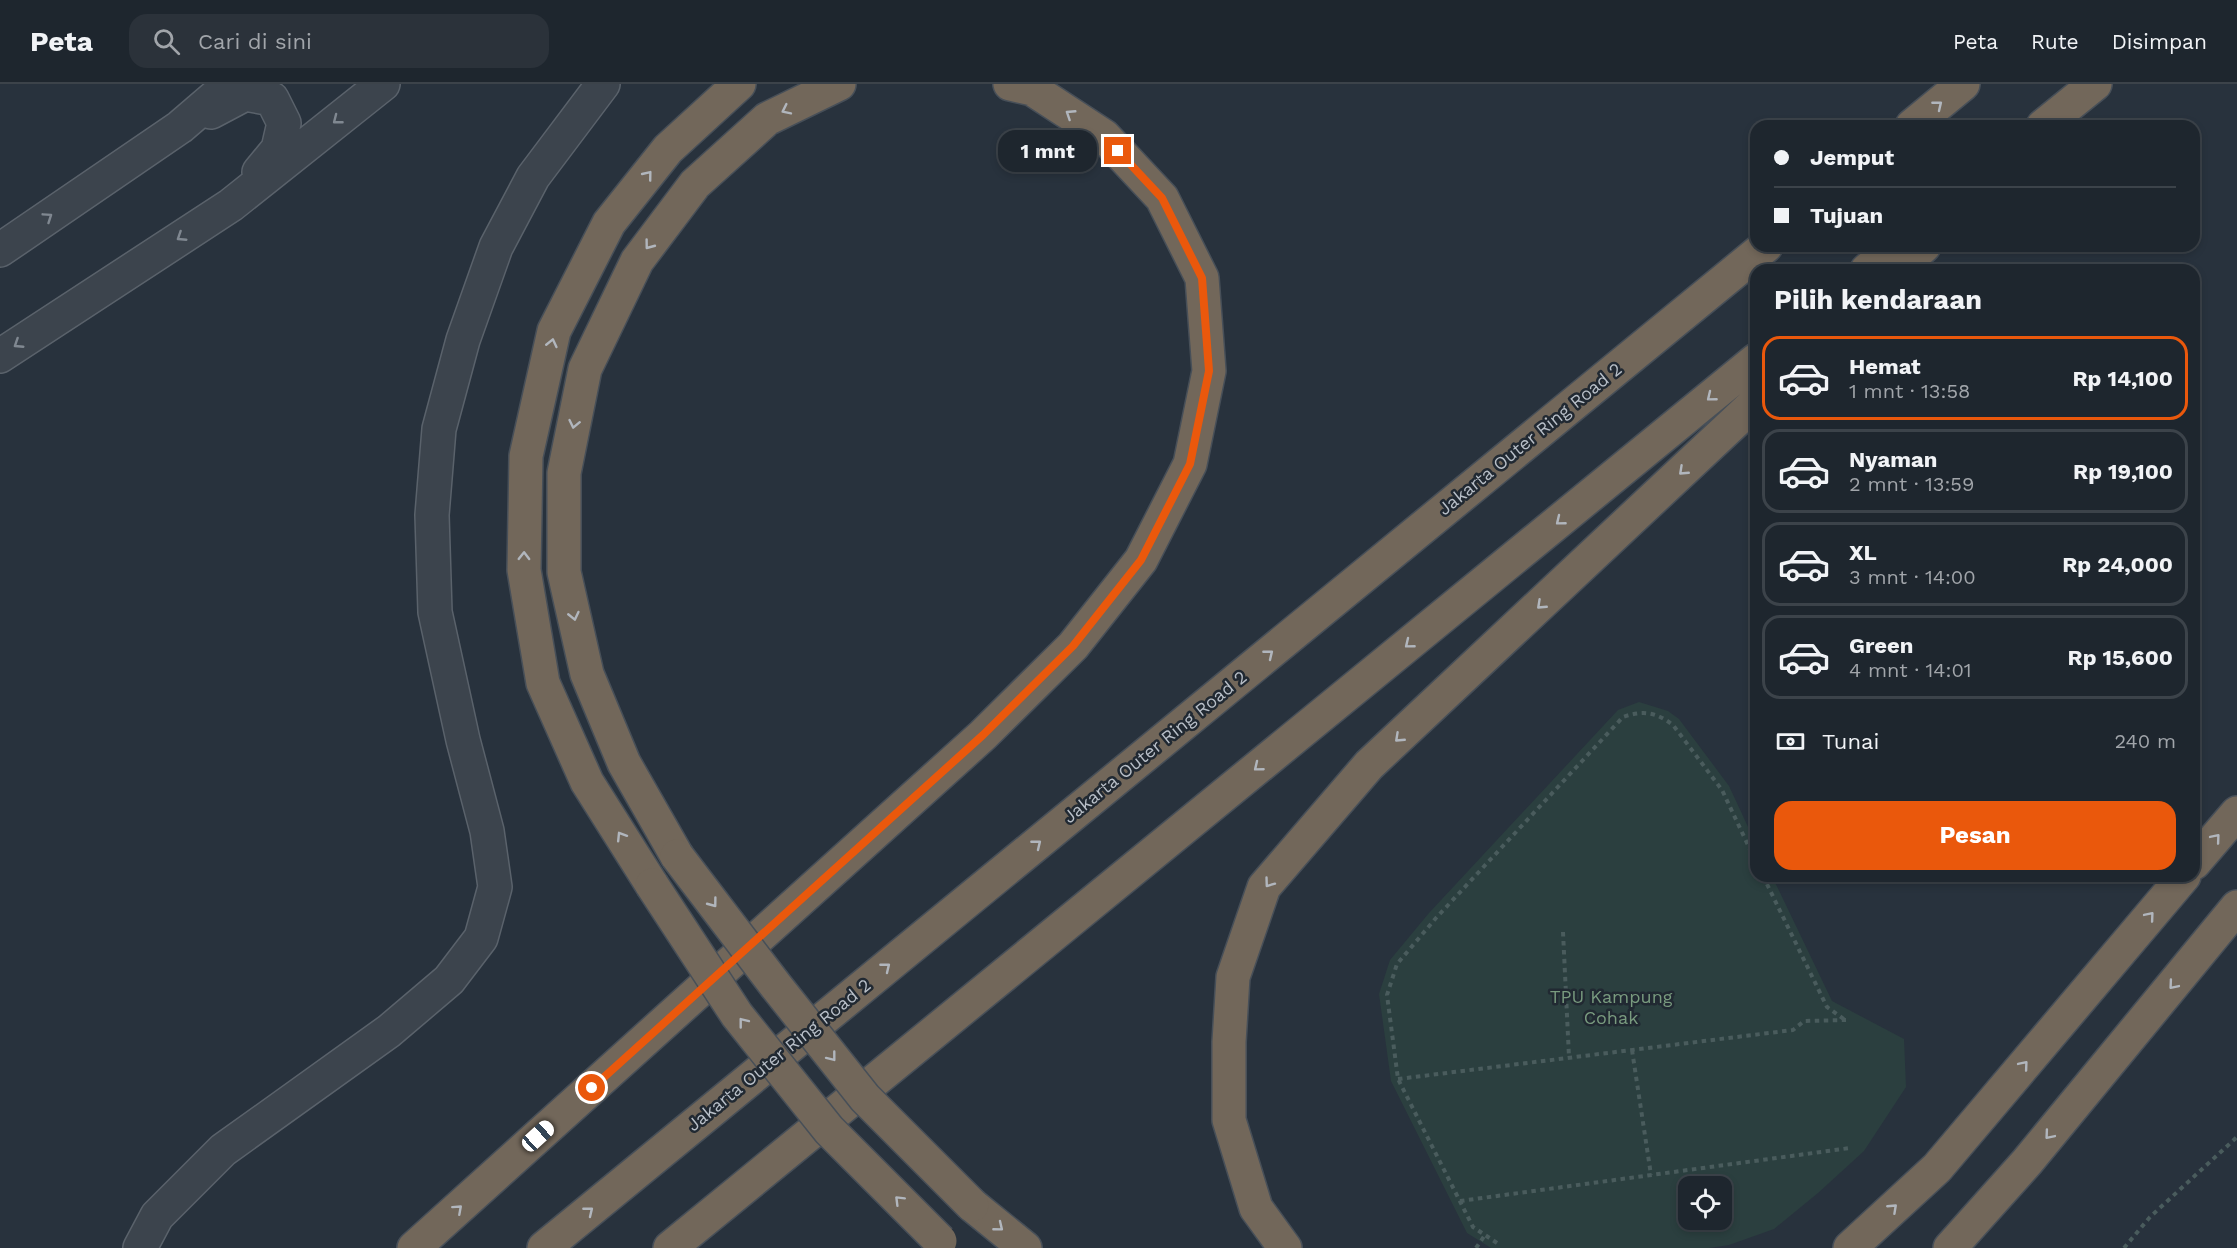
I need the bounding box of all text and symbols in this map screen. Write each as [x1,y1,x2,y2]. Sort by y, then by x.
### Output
search box [129,14,549,68]
text: Peta [30,25,93,58]
icon: search [150,25,183,58]
text: Cari di sini [198,29,312,54]
text: Peta [1953,29,1998,54]
text: Rute [2031,29,2079,54]
text: Disimpan [2112,29,2207,54]
one-way arrow [1931,101,1942,112]
one-way arrow [781,102,792,114]
one-way arrow [1065,110,1076,121]
one-way arrow [333,113,344,124]
callout: 1 mnt [998,130,1097,172]
route end [1104,137,1131,164]
text: 1 mnt [1020,139,1075,163]
text: Jemput [1810,145,1894,170]
one-way arrow [640,171,651,182]
text: Tujuan [1810,203,1883,228]
one-way arrow [42,213,53,224]
one-way arrow [177,230,187,242]
one-way arrow [645,239,656,250]
text: Pilih kendaraan [1774,284,1982,316]
one-way arrow [14,337,25,348]
one-way arrow [544,339,557,349]
icon: car [1777,351,1831,405]
text: Hemat [1849,354,1921,379]
street label: Jakarta Outer Ring Road 2 [1434,358,1626,519]
text: Rp 14,100 [2072,366,2173,391]
text: 1 mnt · 13:58 [1849,379,1970,403]
one-way arrow [1707,390,1718,401]
one-way arrow [568,418,581,428]
icon: car [1777,444,1831,498]
text: Nyaman [1849,447,1937,472]
text: Rp 19,100 [2073,459,2173,484]
one-way arrow [1679,464,1690,475]
text: 2 mnt · 13:59 [1849,472,1974,496]
one-way arrow [1556,513,1567,524]
icon: car [1777,537,1831,591]
text: XL [1849,540,1877,565]
one-way arrow [518,552,530,561]
text: Rp 24,000 [2062,552,2173,577]
text: 3 mnt · 14:00 [1849,565,1976,589]
one-way arrow [1537,597,1548,608]
one-way arrow [567,611,580,621]
icon: car [1777,630,1831,684]
text: Green [1849,633,1913,658]
one-way arrow [1405,637,1416,648]
text: Rp 15,600 [2068,645,2173,670]
one-way arrow [1262,650,1273,661]
text: 4 mnt · 14:01 [1849,658,1972,682]
street label: Jakarta Outer Ring Road 2 [1059,666,1251,827]
icon: cash [1774,725,1807,758]
text: Tunai [1822,729,1879,754]
text: 240 m [2114,729,2176,753]
one-way arrow [1395,731,1405,742]
one-way arrow [1254,760,1265,771]
button: Pesan [1774,801,2176,870]
one-way arrow [616,832,628,842]
one-way arrow [2209,834,2220,845]
one-way arrow [1030,840,1041,851]
one-way arrow [1265,876,1276,887]
one-way arrow [705,896,716,907]
one-way arrow [2143,912,2154,923]
one-way arrow [879,964,890,975]
street label: Jakarta Outer Ring Road 2 [683,974,875,1135]
one-way arrow [2169,978,2180,989]
park label: TPU Kampung Cohak [1550,986,1673,1028]
one-way arrow [739,1017,750,1028]
one-way arrow [825,1050,836,1061]
one-way arrow [2017,1061,2028,1072]
route start [578,1074,605,1101]
car [519,1117,557,1155]
one-way arrow [2045,1128,2056,1139]
map controls [1678,1176,1732,1230]
button: locate [1678,1176,1732,1230]
one-way arrow [895,1196,906,1207]
one-way arrow [1886,1204,1896,1215]
one-way arrow [451,1205,461,1216]
one-way arrow [582,1207,593,1218]
one-way arrow [992,1219,1003,1230]

